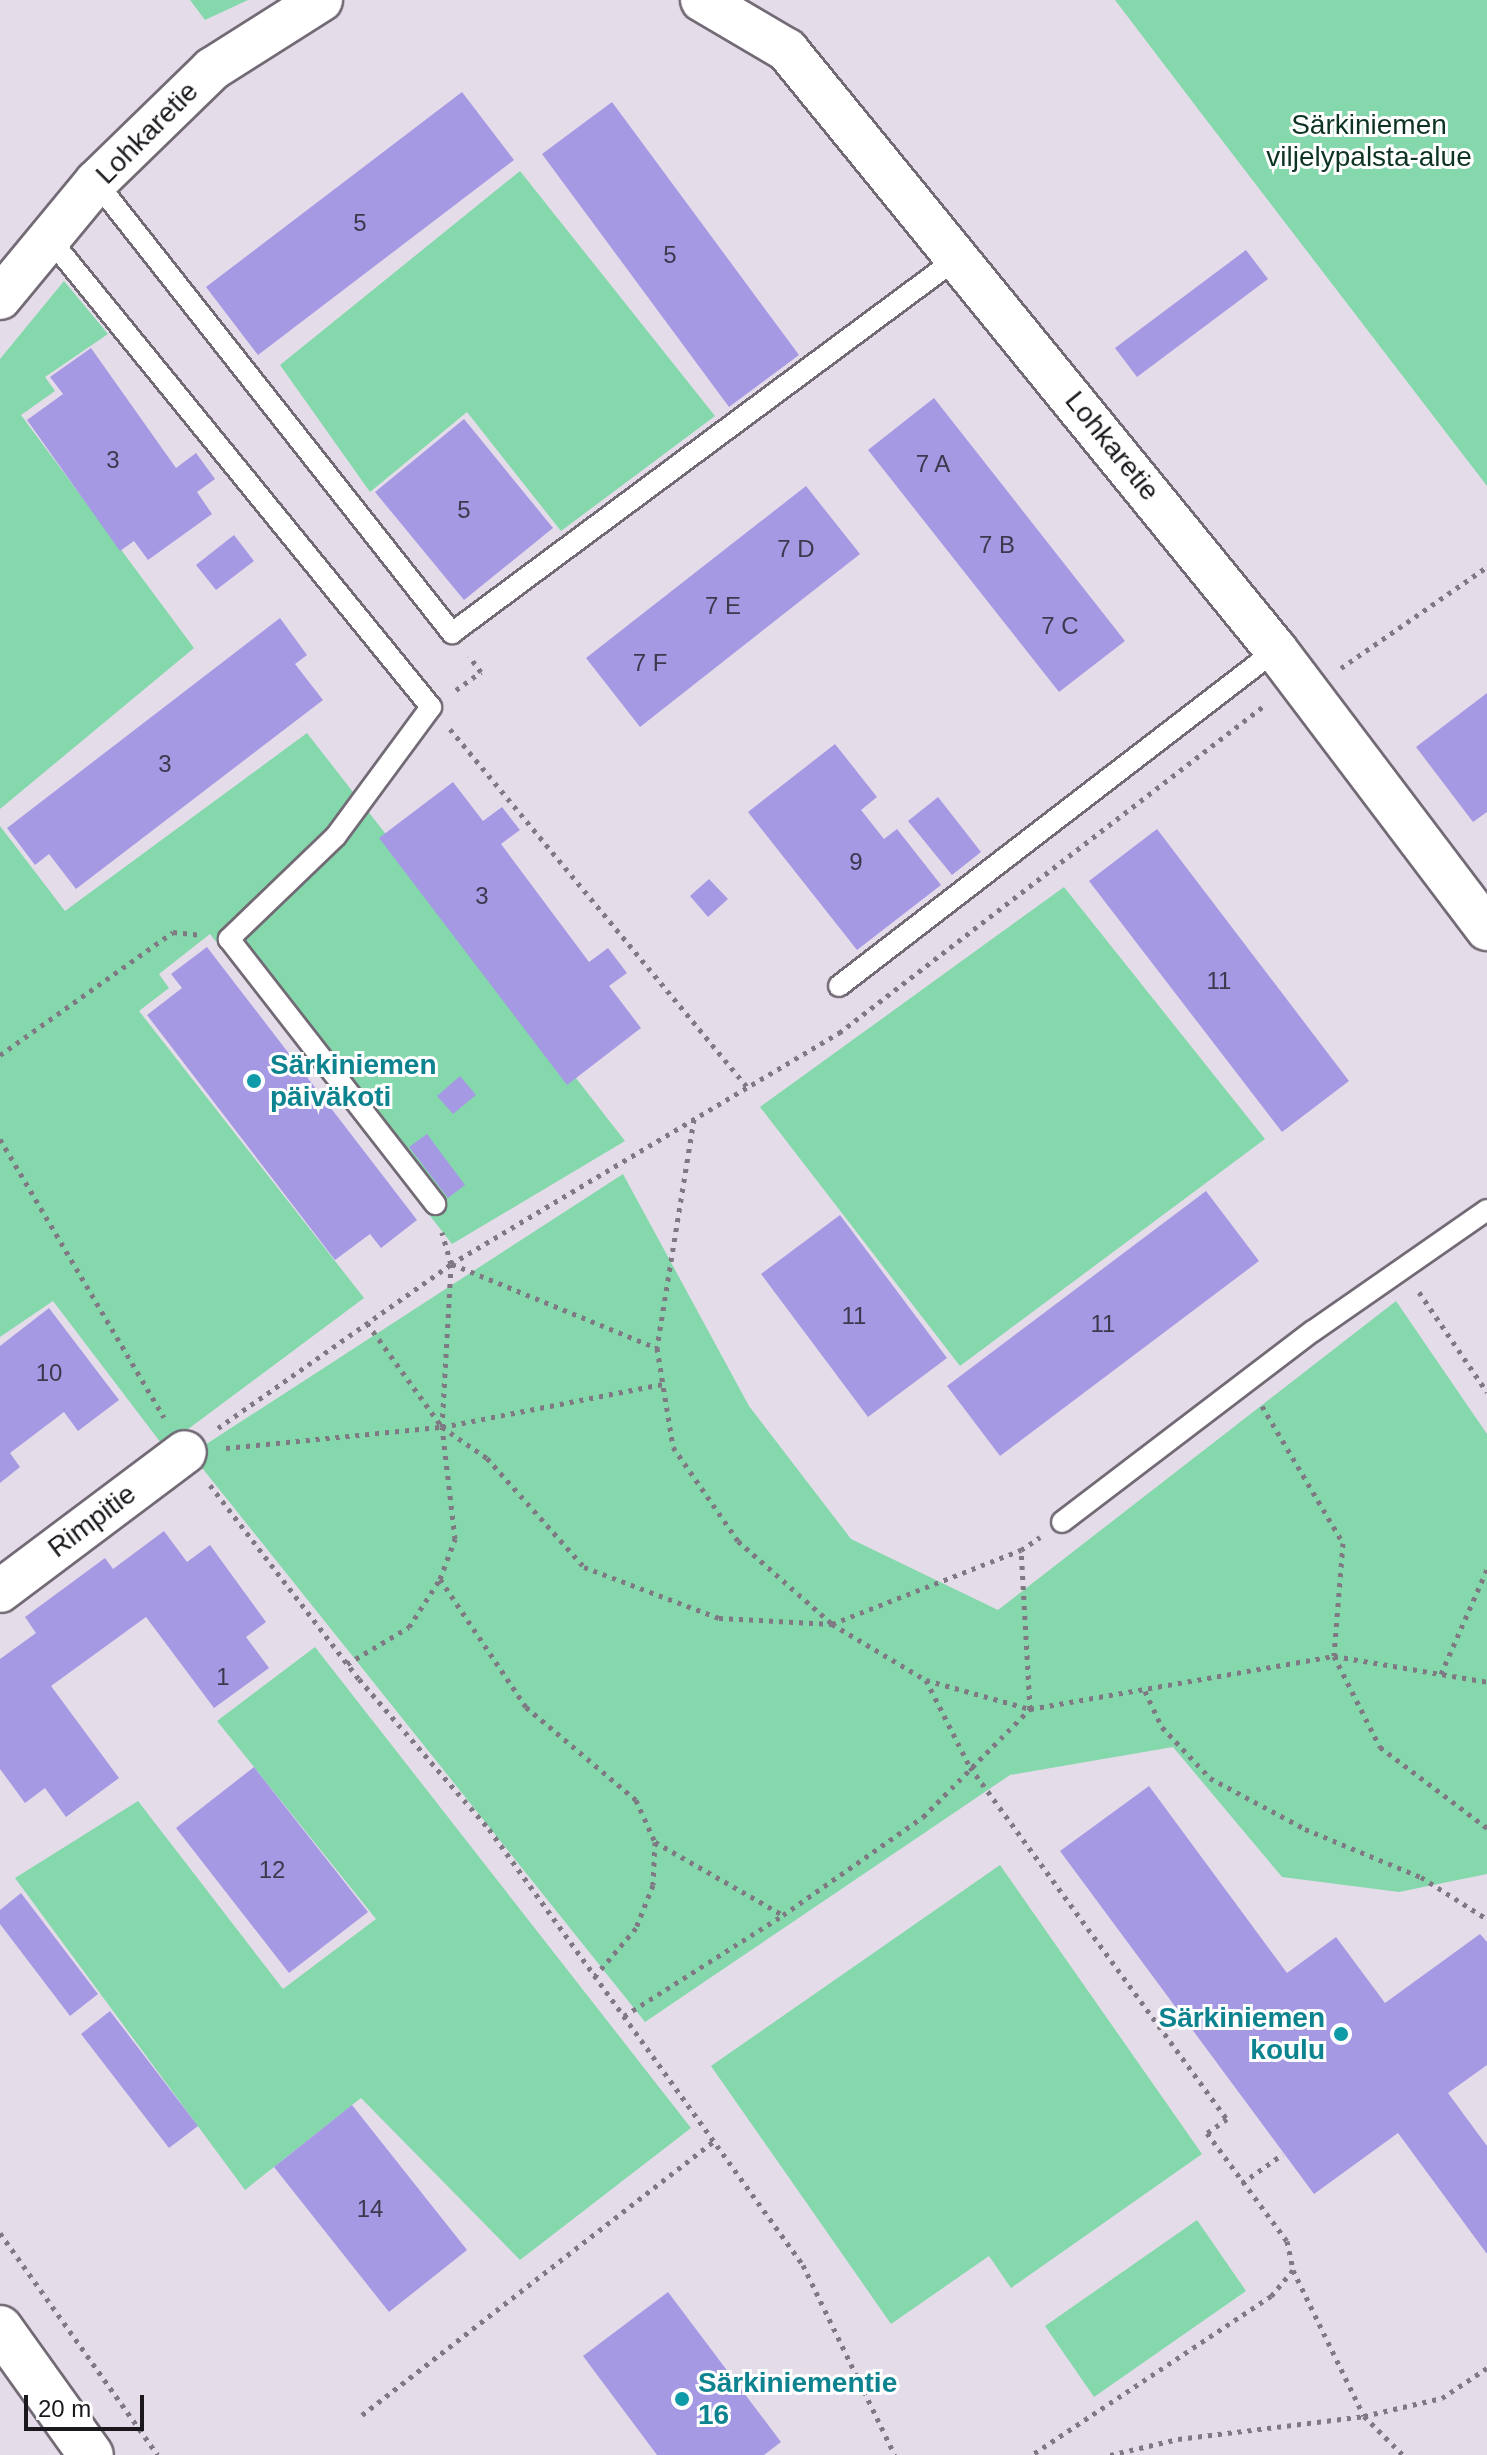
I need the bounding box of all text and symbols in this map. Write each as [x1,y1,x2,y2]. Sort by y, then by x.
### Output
street label: Lohkaretie [89,75,205,191]
park label: Särkiniemen viljelypalsta-alue [1266,108,1472,174]
house number: 5 [353,209,367,237]
house number: 5 [663,241,677,269]
street label: Lohkaretie [1058,385,1166,507]
house number: 3 [106,446,120,474]
house number: 7 A [915,450,951,478]
house number: 5 [457,496,471,524]
house number: 7 B [979,531,1015,559]
house number: 7 D [777,535,815,563]
house number: 7 E [705,592,741,620]
house number: 7 C [1041,612,1079,640]
house number: 7 F [633,649,667,677]
house number: 3 [158,750,172,778]
house number: 9 [849,848,863,876]
house number: 3 [475,882,489,910]
house number: 11 [1207,967,1231,995]
place label: Särkiniemen päiväkoti [270,1048,437,1114]
marker: Särkiniemen päiväkoti [245,1072,263,1090]
house number: 11 [842,1302,866,1330]
house number: 11 [1091,1310,1115,1338]
house number: 10 [36,1359,62,1387]
street label: Rimpitie [42,1477,142,1565]
house number: 1 [216,1663,230,1691]
house number: 12 [259,1856,285,1884]
place label: Särkiniemen koulu [1158,2001,1325,2067]
marker: Särkiniemen koulu [1332,2025,1350,2043]
house number: 14 [357,2195,383,2223]
place label: Särkiniementie 16 [698,2366,897,2432]
scale bar [28,2379,148,2429]
marker: Särkiniementie 16 [673,2390,691,2408]
text: 20 m [38,2395,91,2422]

